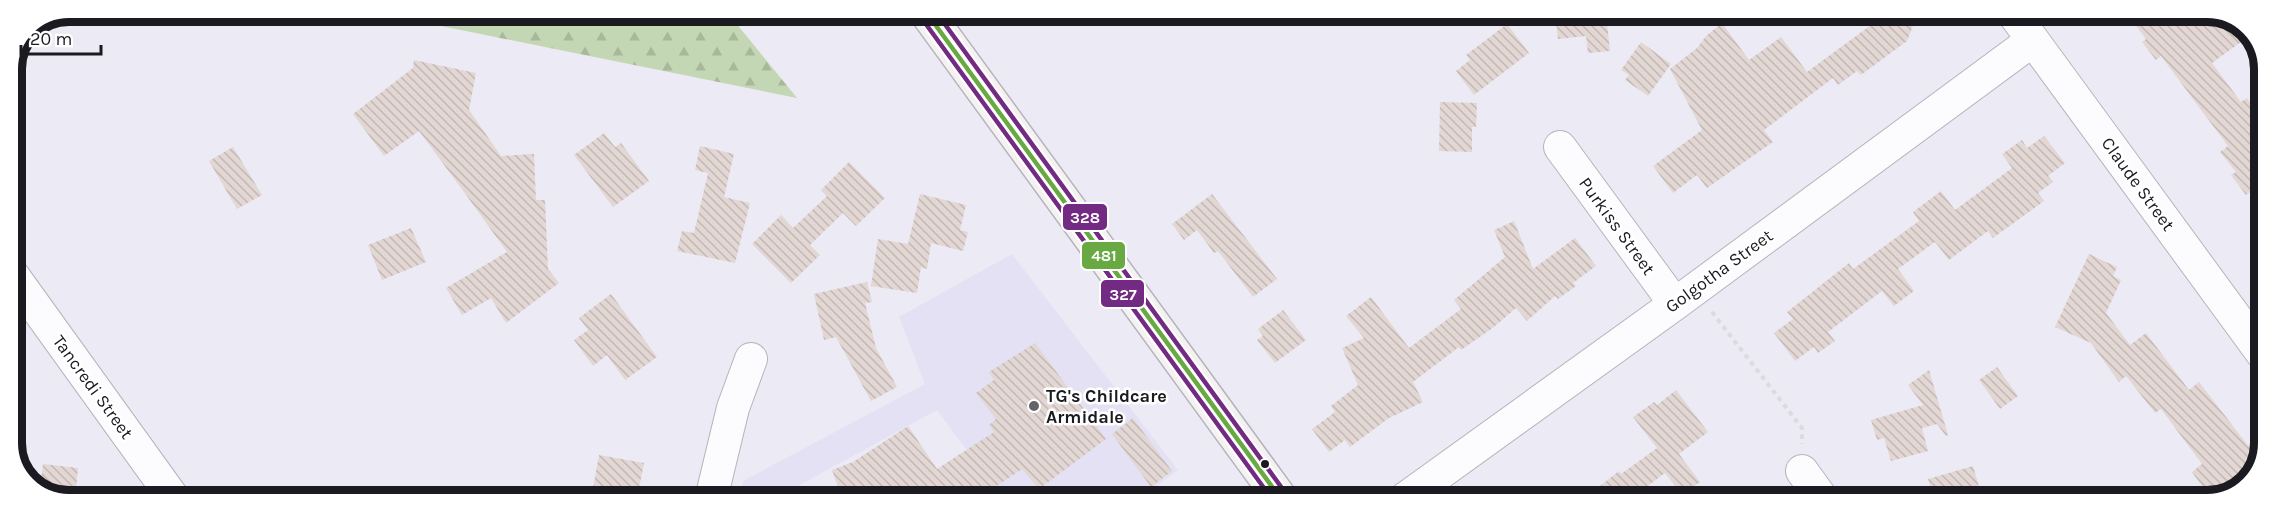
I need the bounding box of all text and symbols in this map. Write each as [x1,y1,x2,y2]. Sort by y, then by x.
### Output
scale bar [21,18,100,56]
text: 20 m [30,28,72,50]
street label: Claude Street [2097,133,2180,235]
street label: Purkiss Street [1574,173,1660,279]
line badge: 328 [1062,203,1108,231]
text: 328 [1070,208,1100,227]
street label: Golgotha Street [1661,224,1777,317]
line badge: 481 [1081,241,1126,270]
text: 481 [1091,246,1117,265]
line badge: 327 [1100,279,1145,308]
text: 327 [1109,285,1137,304]
street label: Tancredi Street [48,331,138,443]
place label: TG's Childcare Armidale [1046,385,1167,428]
marker: TG's Childcare Armidale [1027,399,1041,413]
unlabelled marker [1259,458,1271,470]

